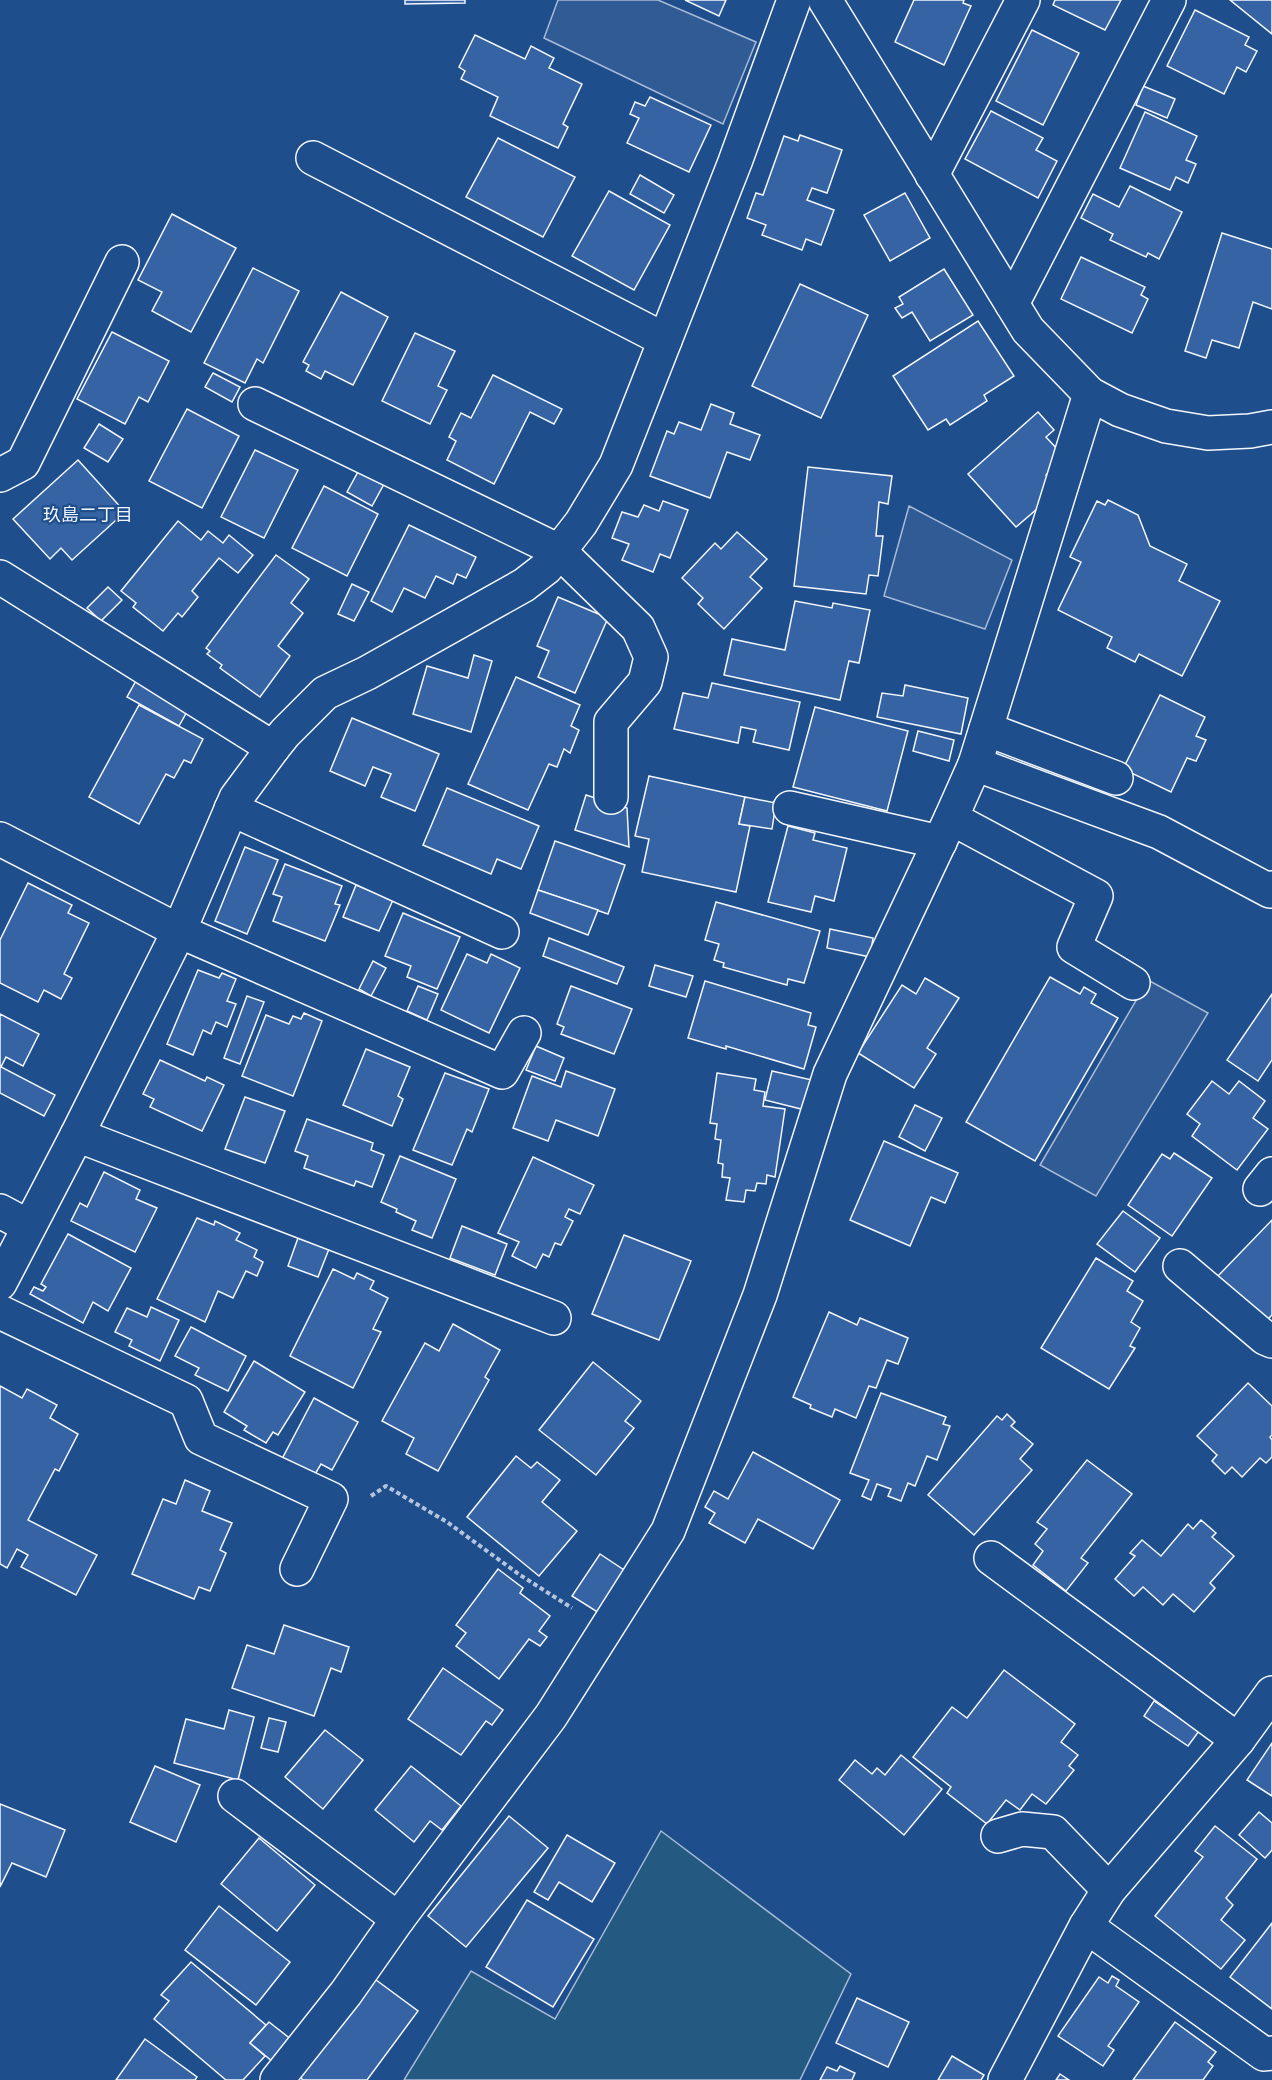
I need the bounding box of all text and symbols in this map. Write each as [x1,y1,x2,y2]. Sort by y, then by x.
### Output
district label: 玖島二丁目 [43,502,133,527]

